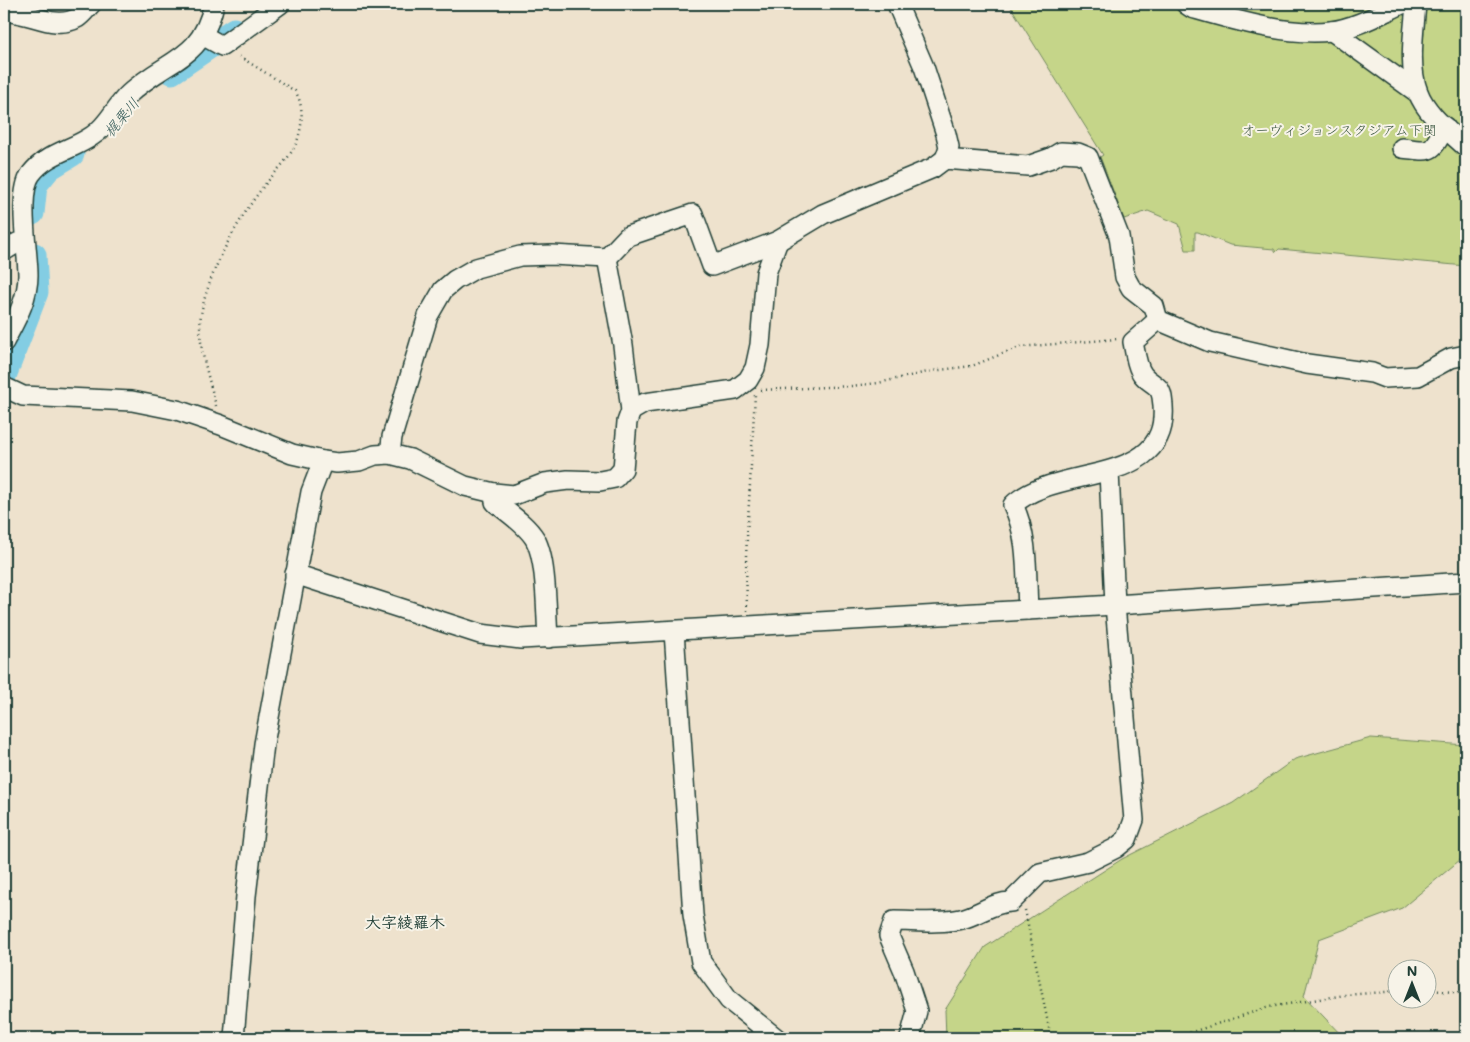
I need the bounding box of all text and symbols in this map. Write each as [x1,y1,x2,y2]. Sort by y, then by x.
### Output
water label: 梶栗川 [99,93,143,141]
park label: オーヴィジョンスタジアム下関 [1241,120,1437,139]
district label: 大字綾羅木 [365,911,445,932]
north arrow [1388,960,1438,1010]
text: N [1407,961,1417,980]

